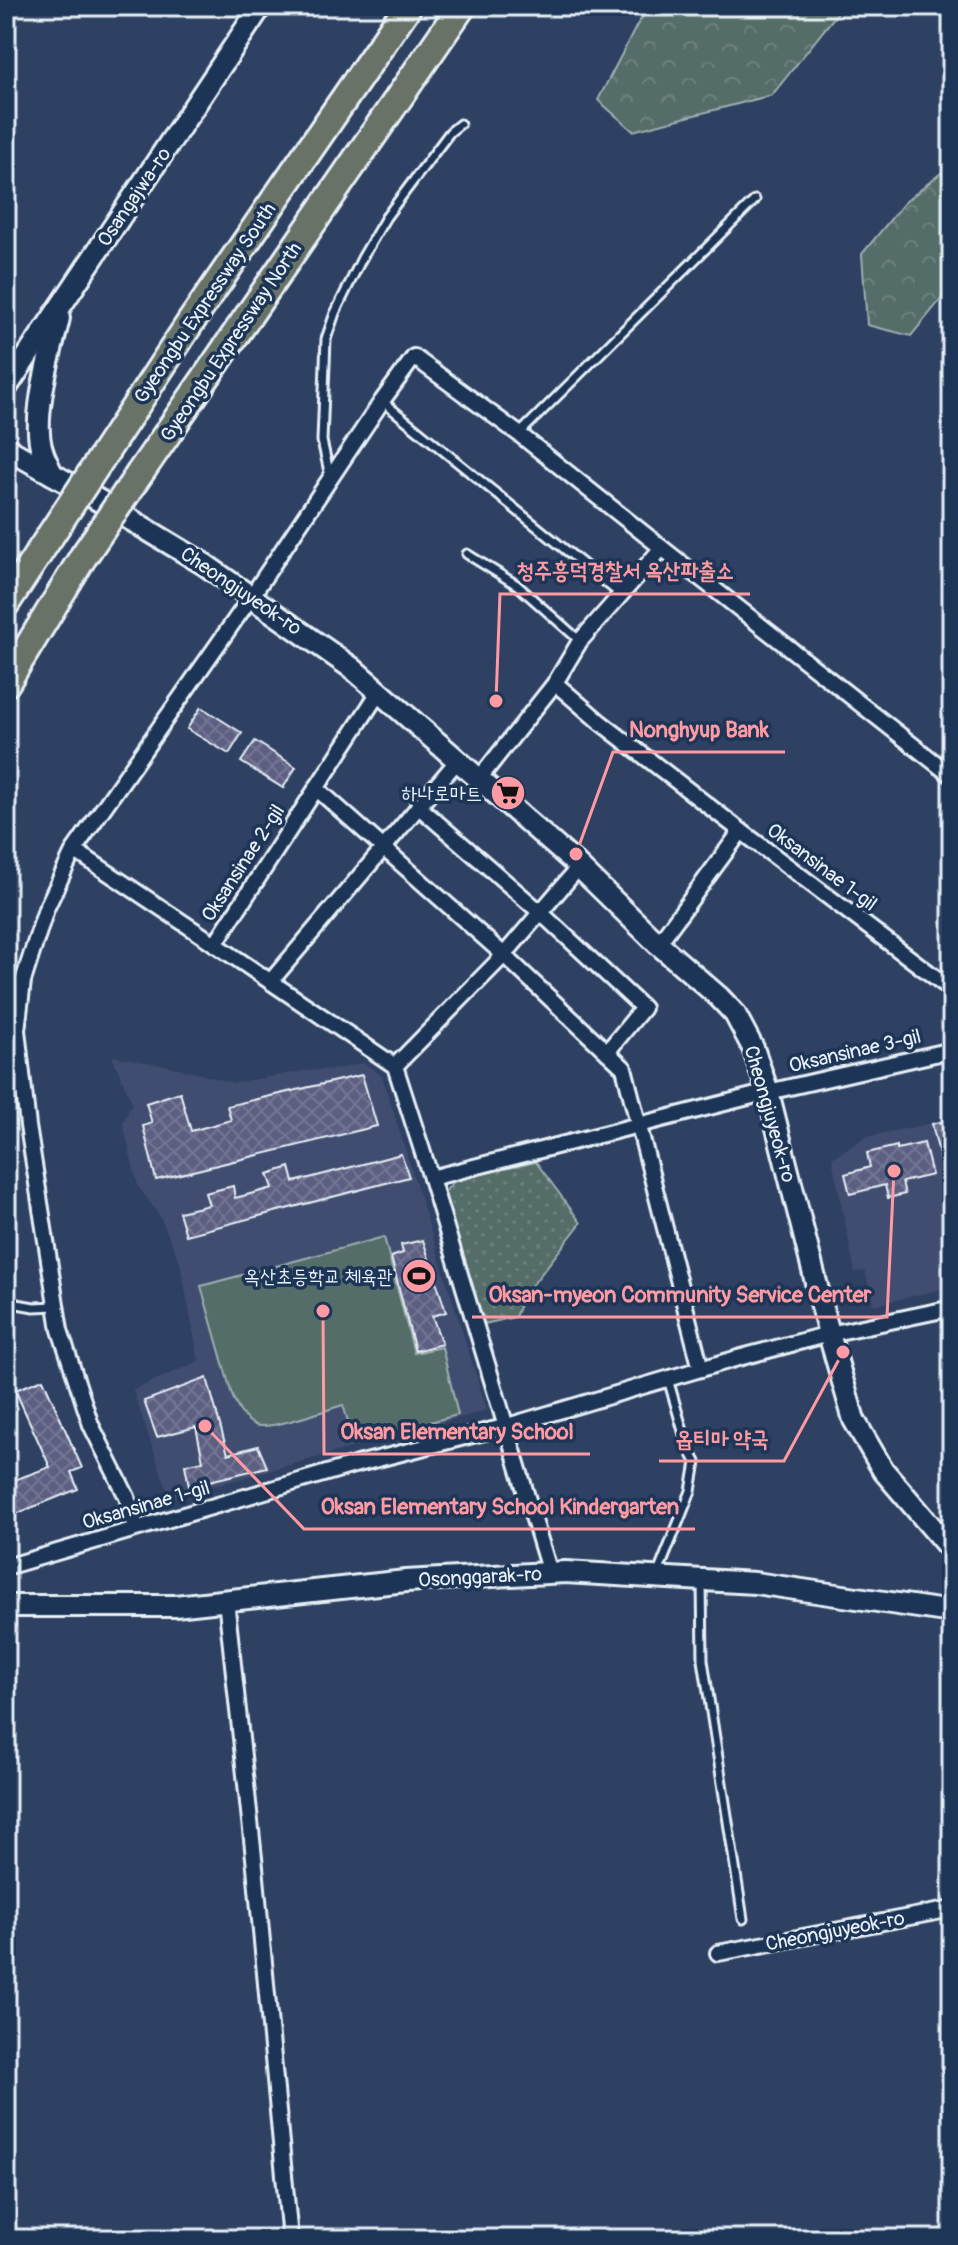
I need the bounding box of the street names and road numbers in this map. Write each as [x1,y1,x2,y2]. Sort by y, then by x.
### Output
street label: Osangajwa-ro [92,142,176,251]
street label: Gyeongbu Expressway South [129,198,281,408]
street label: Gyeongbu Expressway North [155,237,307,447]
street label: Cheongjuyeok-ro [176,541,307,641]
street label: Oksansinae 2-gil [196,800,290,926]
street label: Oksansinae 1-gil [762,817,882,917]
street label: Oksansinae 3-gil [787,1024,923,1078]
street label: Cheongjuyeok-ro [739,1043,802,1185]
street label: Oksansinae 1-gil [79,1475,213,1535]
street label: Osonggarak-ro [418,1561,543,1593]
street label: Cheongjuyeok-ro [763,1905,907,1957]

